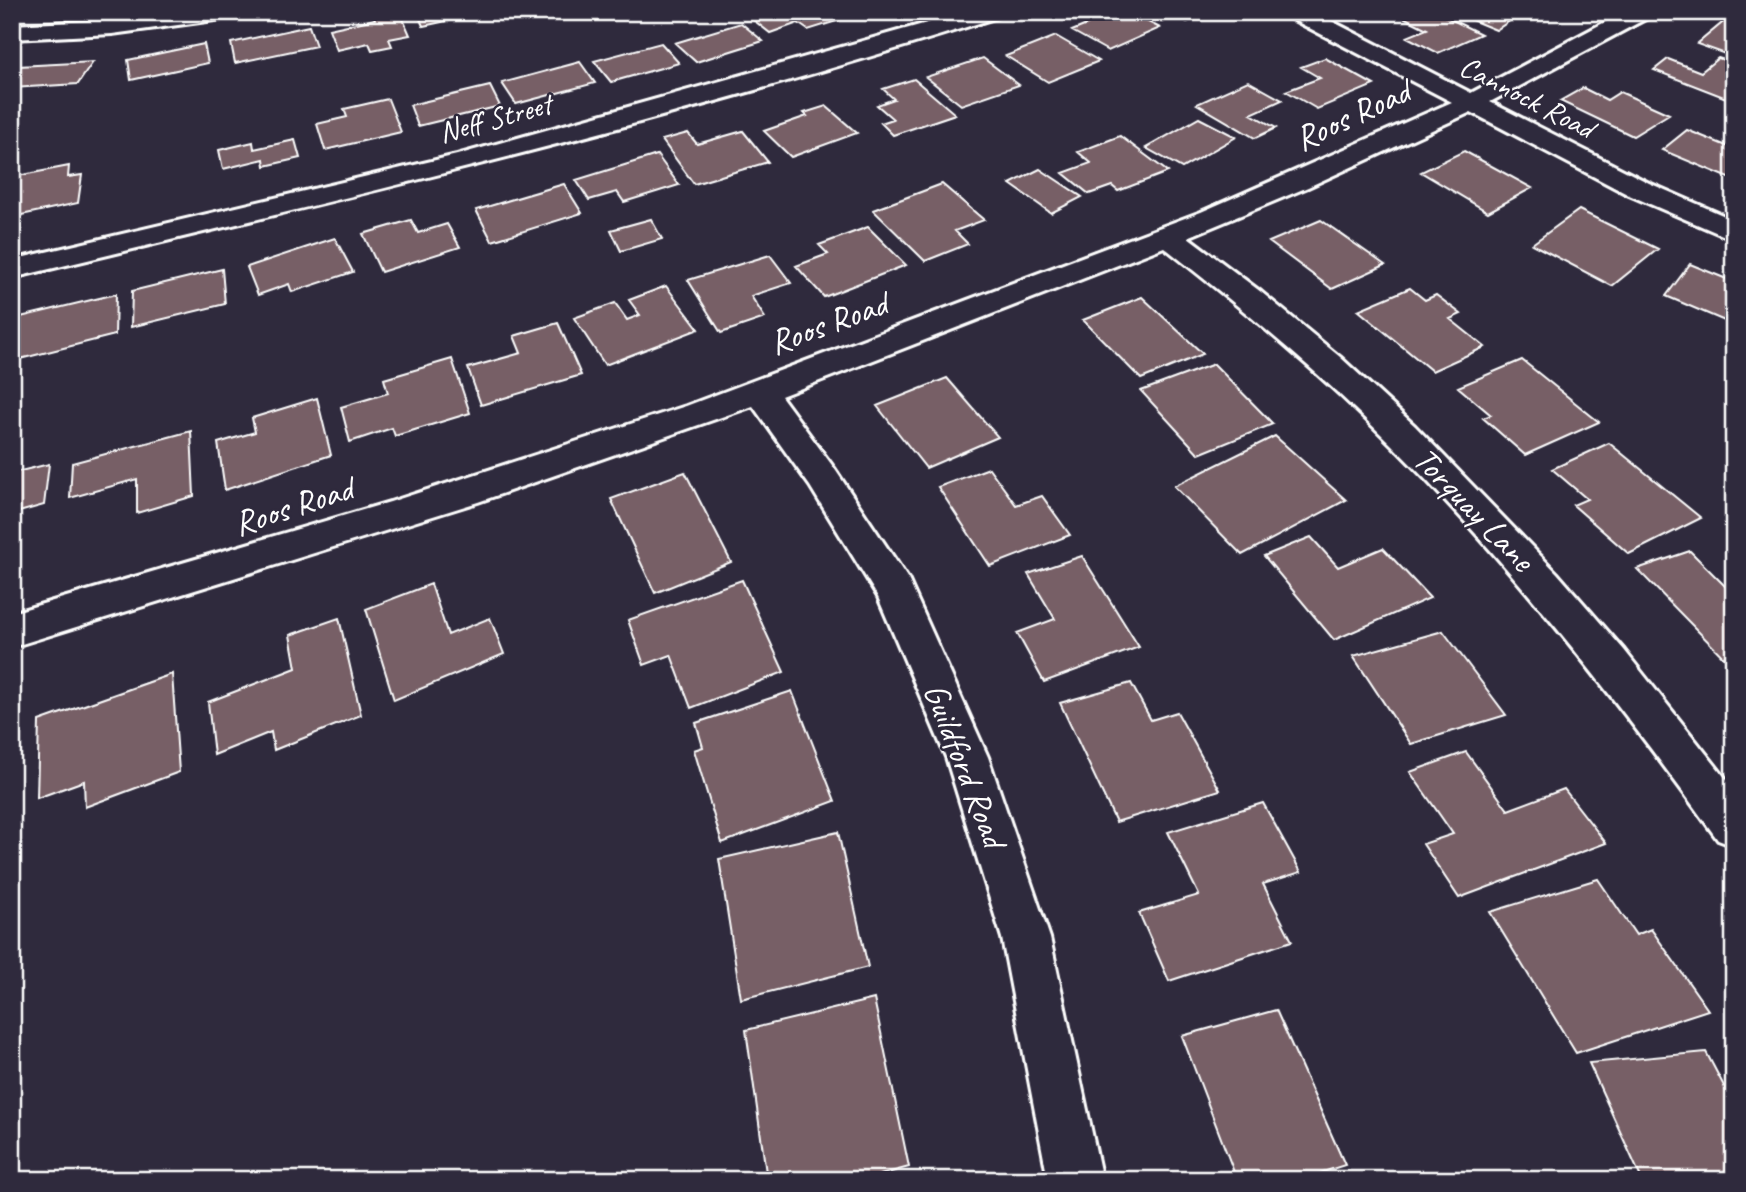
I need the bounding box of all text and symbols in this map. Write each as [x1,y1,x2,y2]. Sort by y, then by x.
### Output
street label: Cannock Road [1454,47,1604,149]
street label: Roos Road [1287,67,1422,161]
street label: Neff Street [435,84,559,151]
street label: Roos Road [763,279,898,365]
street label: Torquay Lane [1404,437,1546,583]
street label: Roos Road [228,464,363,546]
street label: Guildford Road [913,677,1019,858]

